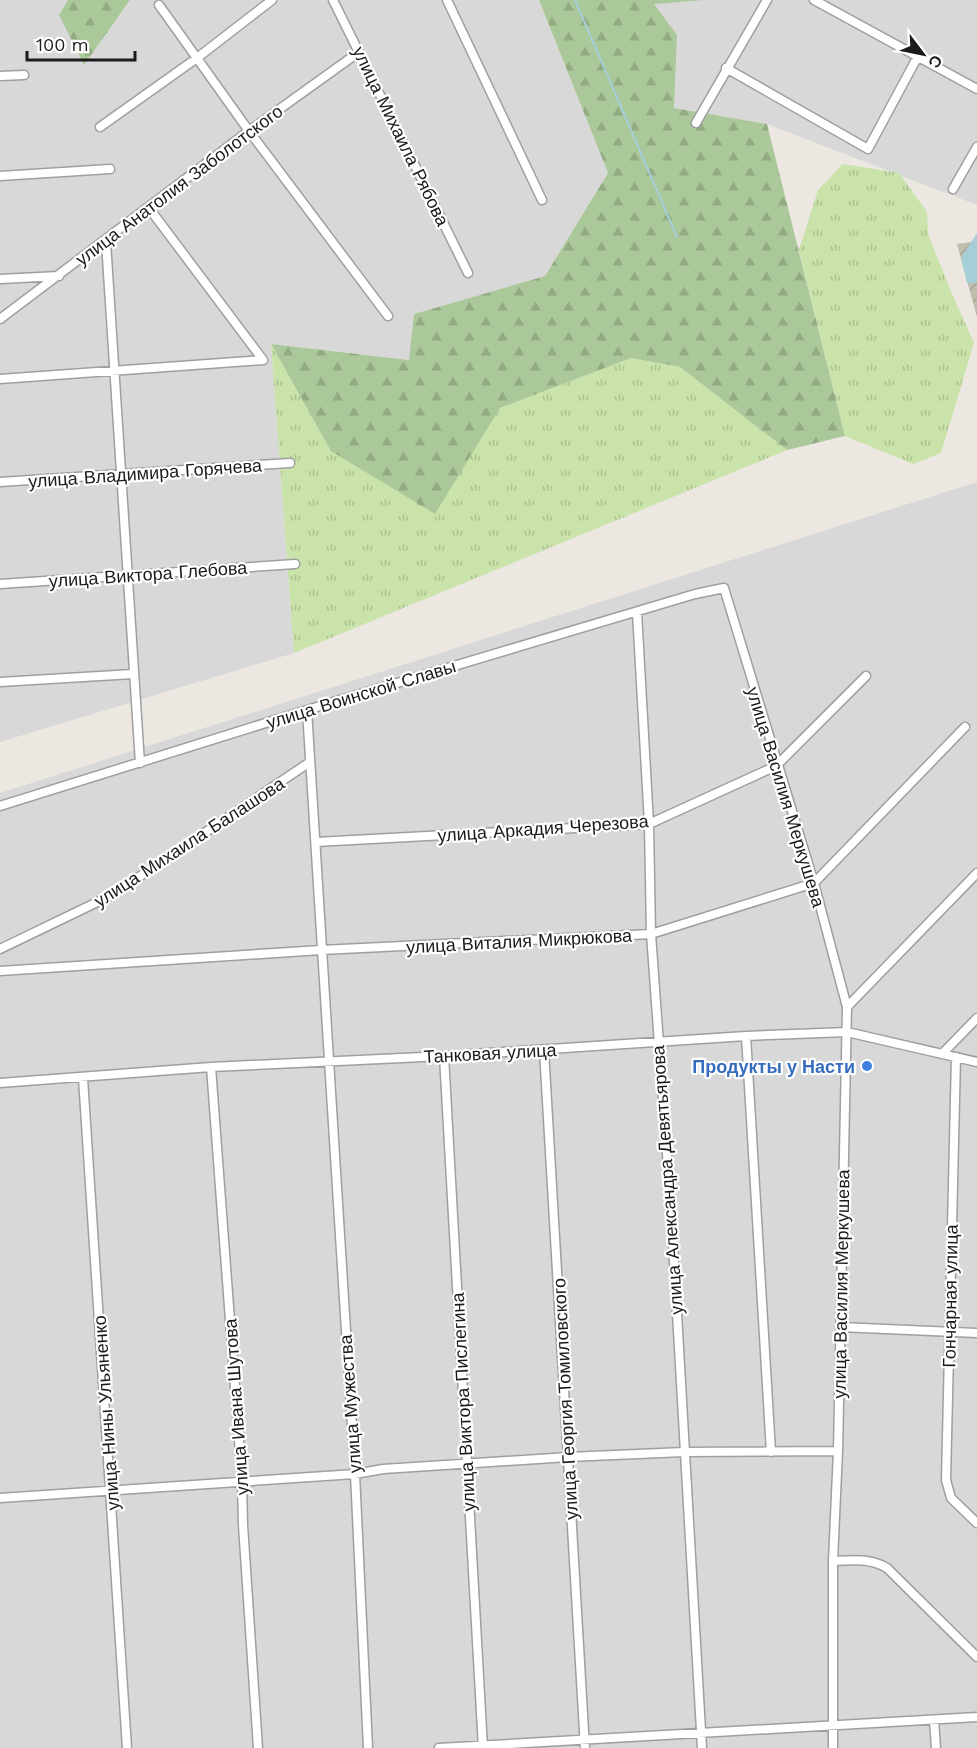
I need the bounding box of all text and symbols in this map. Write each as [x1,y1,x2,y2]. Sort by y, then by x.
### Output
scale bar [27,24,135,62]
north arrow [893,24,953,84]
text: 100 m [36,34,89,55]
street label: улица Михаила Рябова [348,43,454,230]
text: С [924,52,946,72]
street label: улица Анатолия Заболотского [71,100,287,270]
street label: улица Владимира Горячева [27,454,264,492]
street label: улица Виктора Глебова [48,557,249,591]
street label: улица Воинской Славы [264,655,458,733]
street label: улица Василия Меркушева [742,684,830,911]
street label: улица Михаила Балашова [90,772,289,911]
street label: улица Аркадия Черезова [437,810,650,846]
street label: улица Виталия Микрюкова [406,925,633,957]
street label: Танковая улица [423,1039,558,1067]
street label: улица Александра Девятьярова [647,1044,687,1315]
place label: Продукты у Насти [692,1056,855,1077]
marker: Продукты у Насти [860,1059,874,1073]
street label: улица Василия Меркушева [829,1168,854,1399]
street label: Гончарная улица [938,1223,962,1368]
street label: улица Георгия Томиловского [548,1278,582,1520]
street label: улица Виктора Пислегина [447,1291,479,1512]
street label: улица Нины Ульяненко [89,1315,123,1511]
street label: улица Ивана Шутова [219,1317,253,1496]
street label: улица Мужества [335,1333,365,1474]

